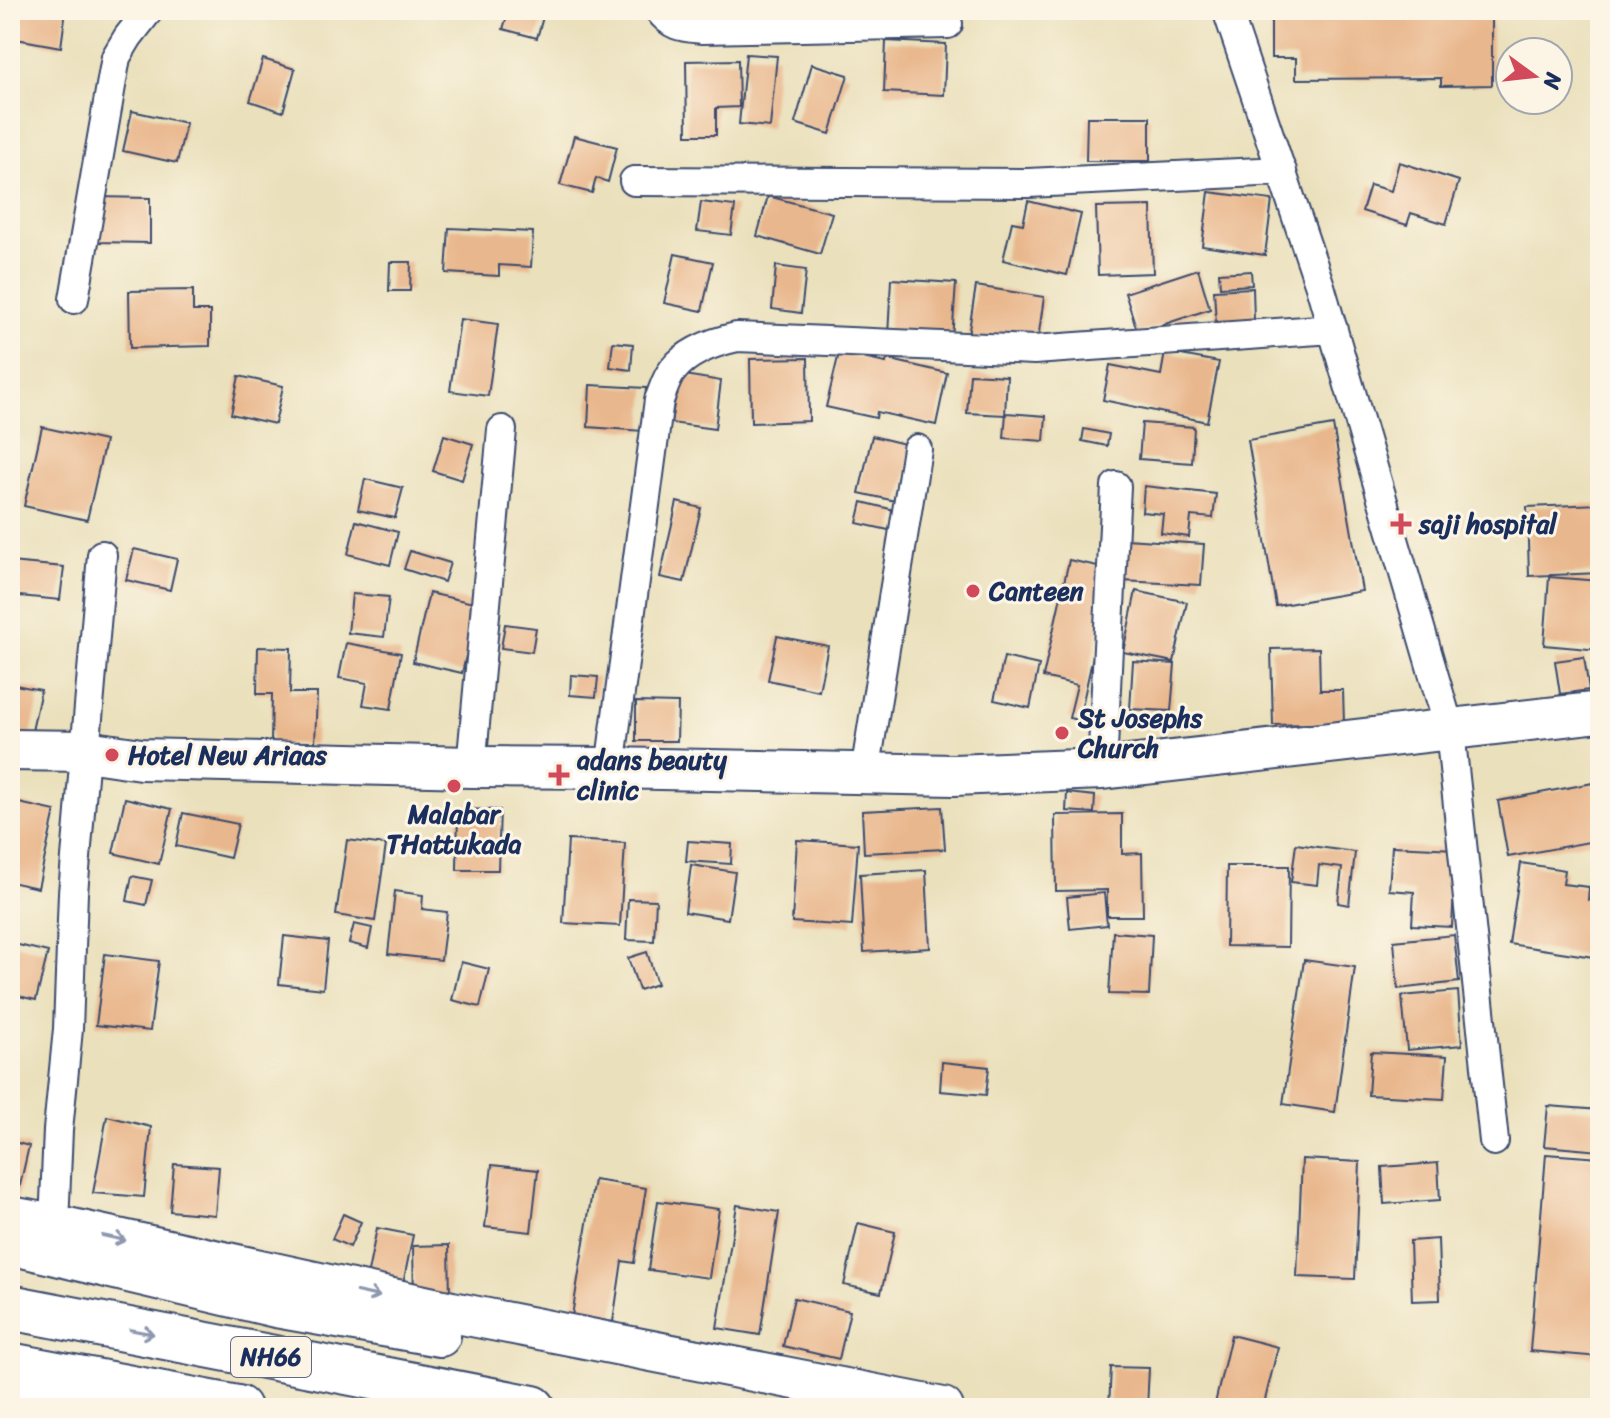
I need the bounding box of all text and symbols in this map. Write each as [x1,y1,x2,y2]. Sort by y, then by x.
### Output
north arrow [1494,36,1574,116]
text: N [1532,68,1574,94]
place label: saji hospital [1418,501,1558,547]
marker: saji hospital [1390,513,1412,535]
place label: Canteen [988,568,1085,614]
marker: Canteen [964,582,982,600]
place label: St Josephs Church [1077,695,1204,771]
marker: St Josephs Church [1053,724,1071,742]
place label: Hotel New Ariaas [128,732,328,778]
place label: adans beauty clinic [576,737,727,813]
marker: Hotel New Ariaas [103,746,121,764]
marker: adans beauty clinic [548,764,570,786]
marker: Malabar THattukada [445,777,463,795]
place label: Malabar THattukada [387,791,521,867]
one-way arrow [101,1231,126,1246]
one-way arrow [355,1287,380,1302]
one-way arrow [128,1326,154,1341]
road number: NH66 [231,1337,311,1377]

